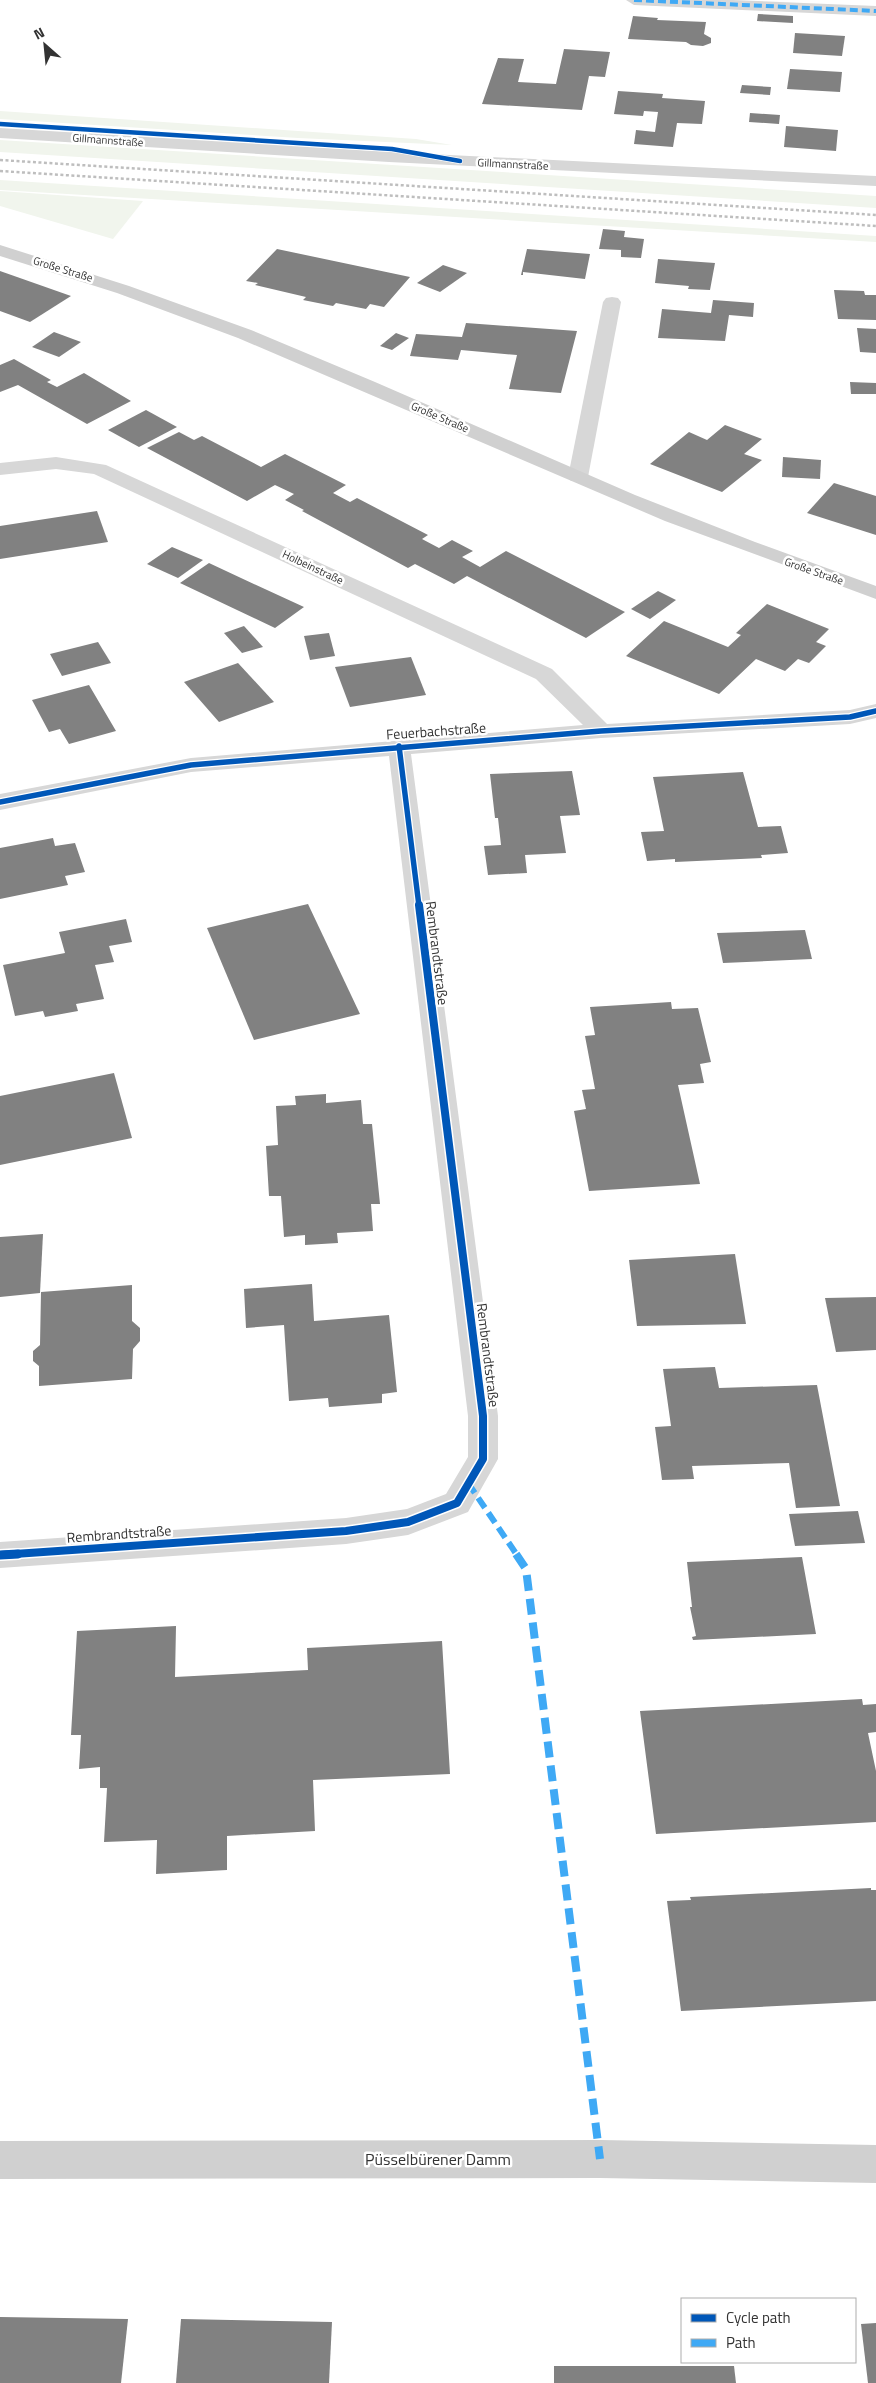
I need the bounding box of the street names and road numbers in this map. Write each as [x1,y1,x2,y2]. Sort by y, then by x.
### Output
street label: Gillmannstraße [72,130,144,150]
street label: Gillmannstraße [477,154,549,174]
street label: Große Straße [31,252,95,286]
street label: Große Straße [409,398,472,437]
street label: Holbeinstraße [280,546,346,588]
street label: Große Straße [782,553,846,589]
street label: Feuerbachstraße [385,717,487,744]
street label: Rembrandtstraße [421,900,454,1006]
street label: Rembrandtstraße [472,1302,505,1408]
street label: Rembrandtstraße [66,1519,172,1548]
street label: Püsselbürener Damm [365,2147,511,2171]

